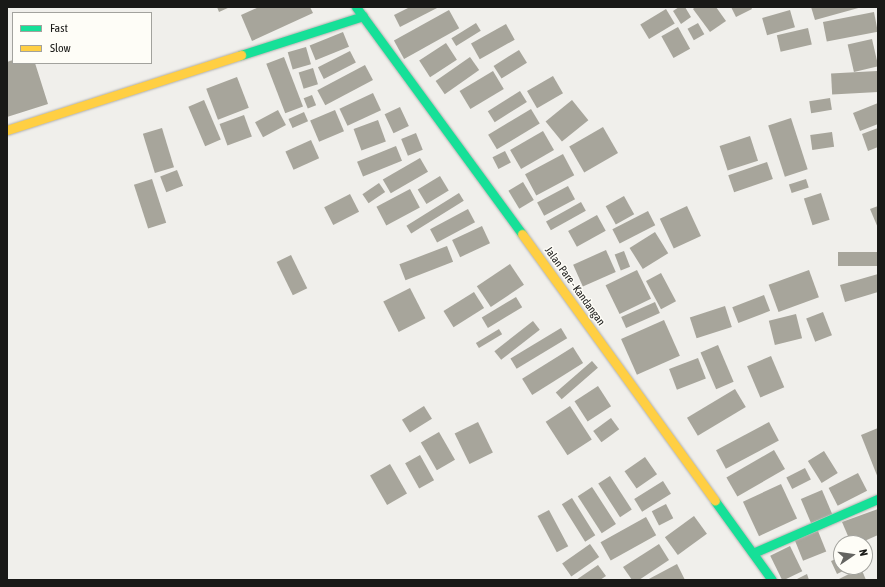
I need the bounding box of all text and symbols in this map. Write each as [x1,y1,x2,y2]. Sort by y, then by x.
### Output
legend [12,12,152,64]
text: Fast [50,21,68,35]
text: Slow [50,41,71,55]
street label: Jalan Pare - Kandangan [542,244,608,328]
north arrow [833,535,873,575]
text: N [857,548,870,557]

